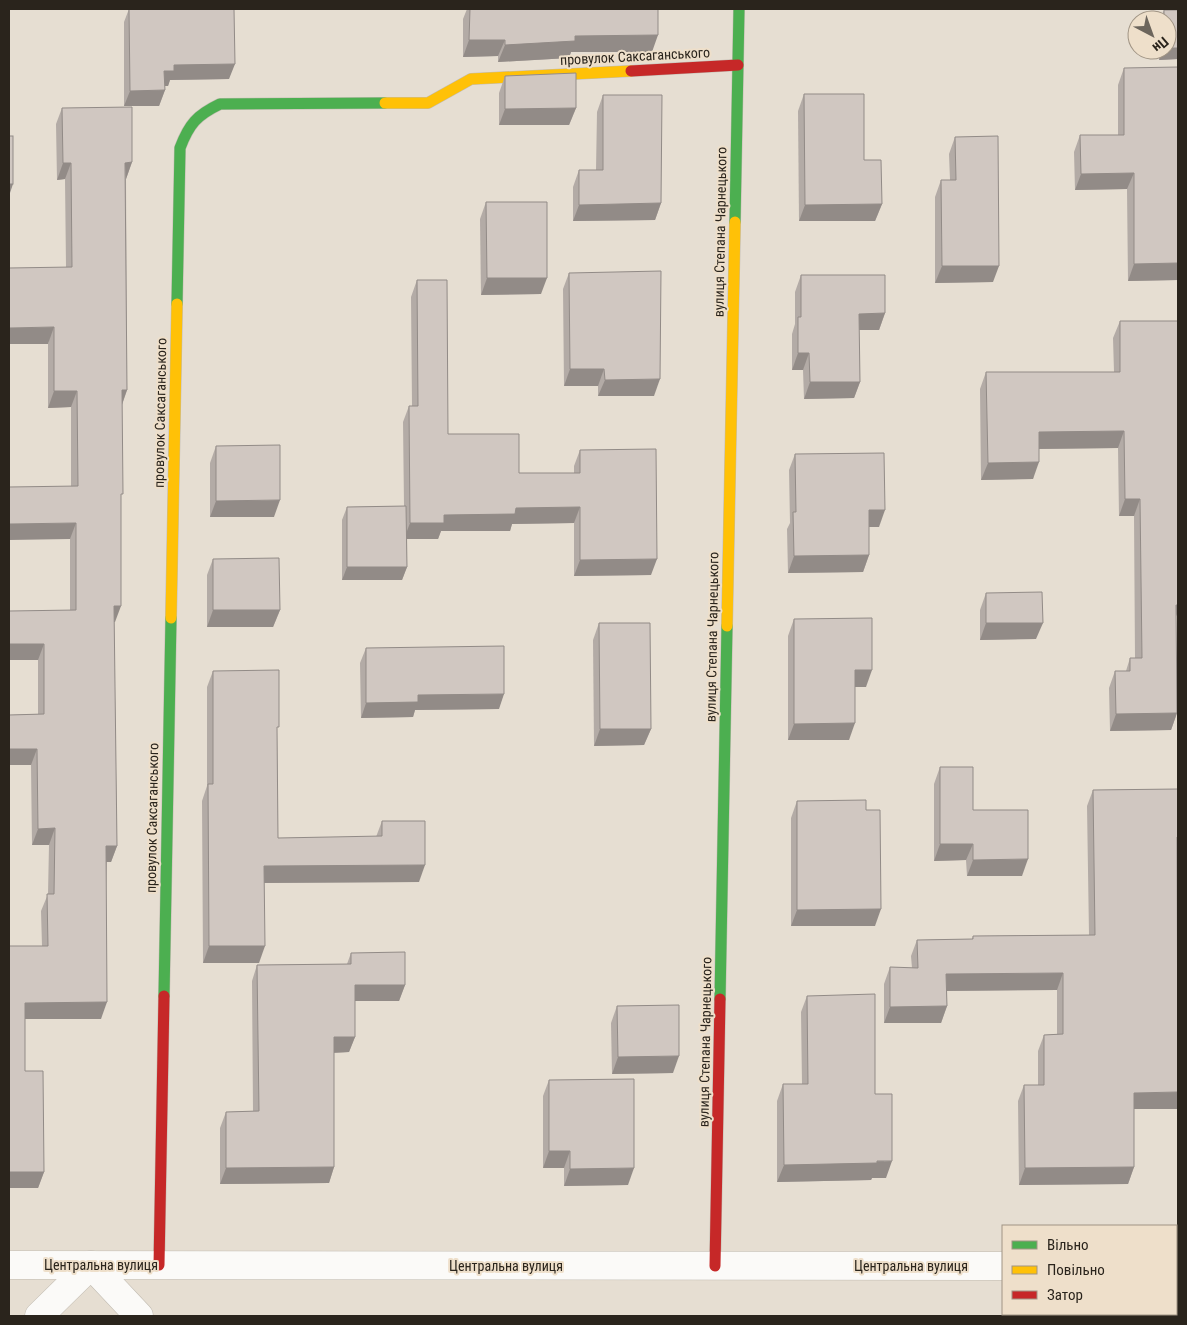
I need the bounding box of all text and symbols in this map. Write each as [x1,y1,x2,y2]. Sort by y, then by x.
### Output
north arrow [1127,10,1177,60]
text: Пн [1149,34,1172,56]
street label: провулок Саксаганського [560,44,710,68]
street label: вулиця Степана Чарнецького [711,147,729,317]
street label: провулок Саксаганського [151,338,169,488]
street label: вулиця Степана Чарнецького [703,552,721,722]
street label: провулок Саксаганського [143,743,161,893]
street label: вулиця Степана Чарнецького [696,957,714,1127]
legend [1002,1225,1177,1315]
text: Вільно [1047,1236,1089,1254]
street label: Центральна вулиця [44,1257,158,1273]
street label: Центральна вулиця [449,1258,563,1274]
street label: Центральна вулиця [854,1258,968,1274]
text: Повільно [1047,1261,1105,1279]
text: Затор [1047,1286,1083,1304]

